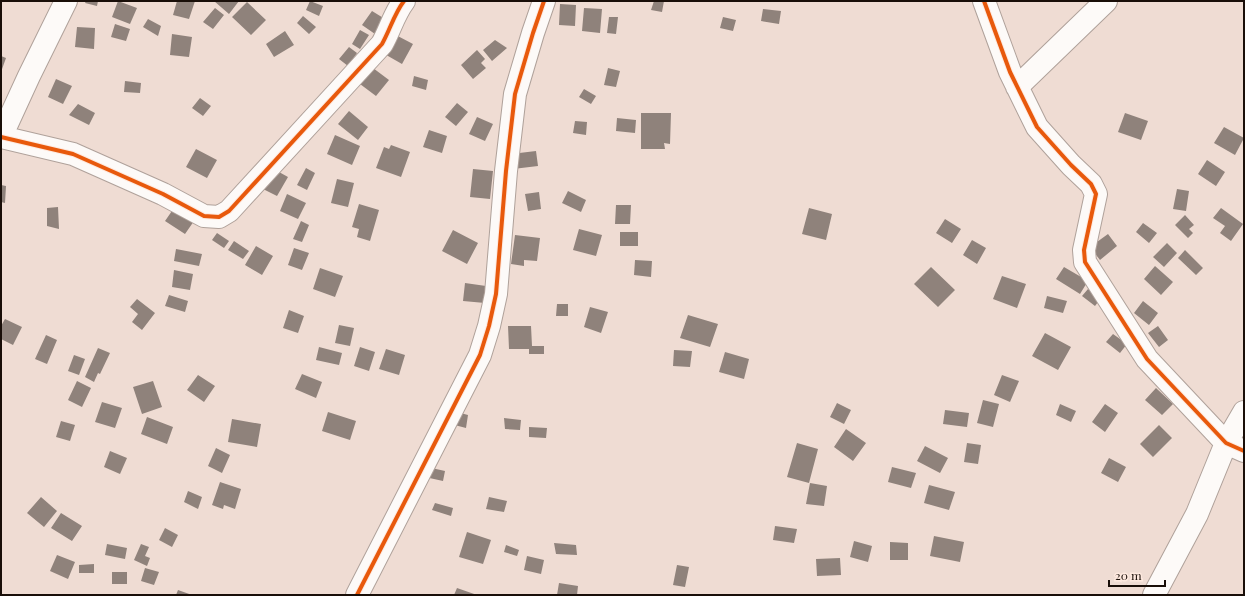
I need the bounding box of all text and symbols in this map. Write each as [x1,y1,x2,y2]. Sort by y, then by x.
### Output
scale bar [1109,562,1165,588]
text: 20 m [1115,567,1142,583]

